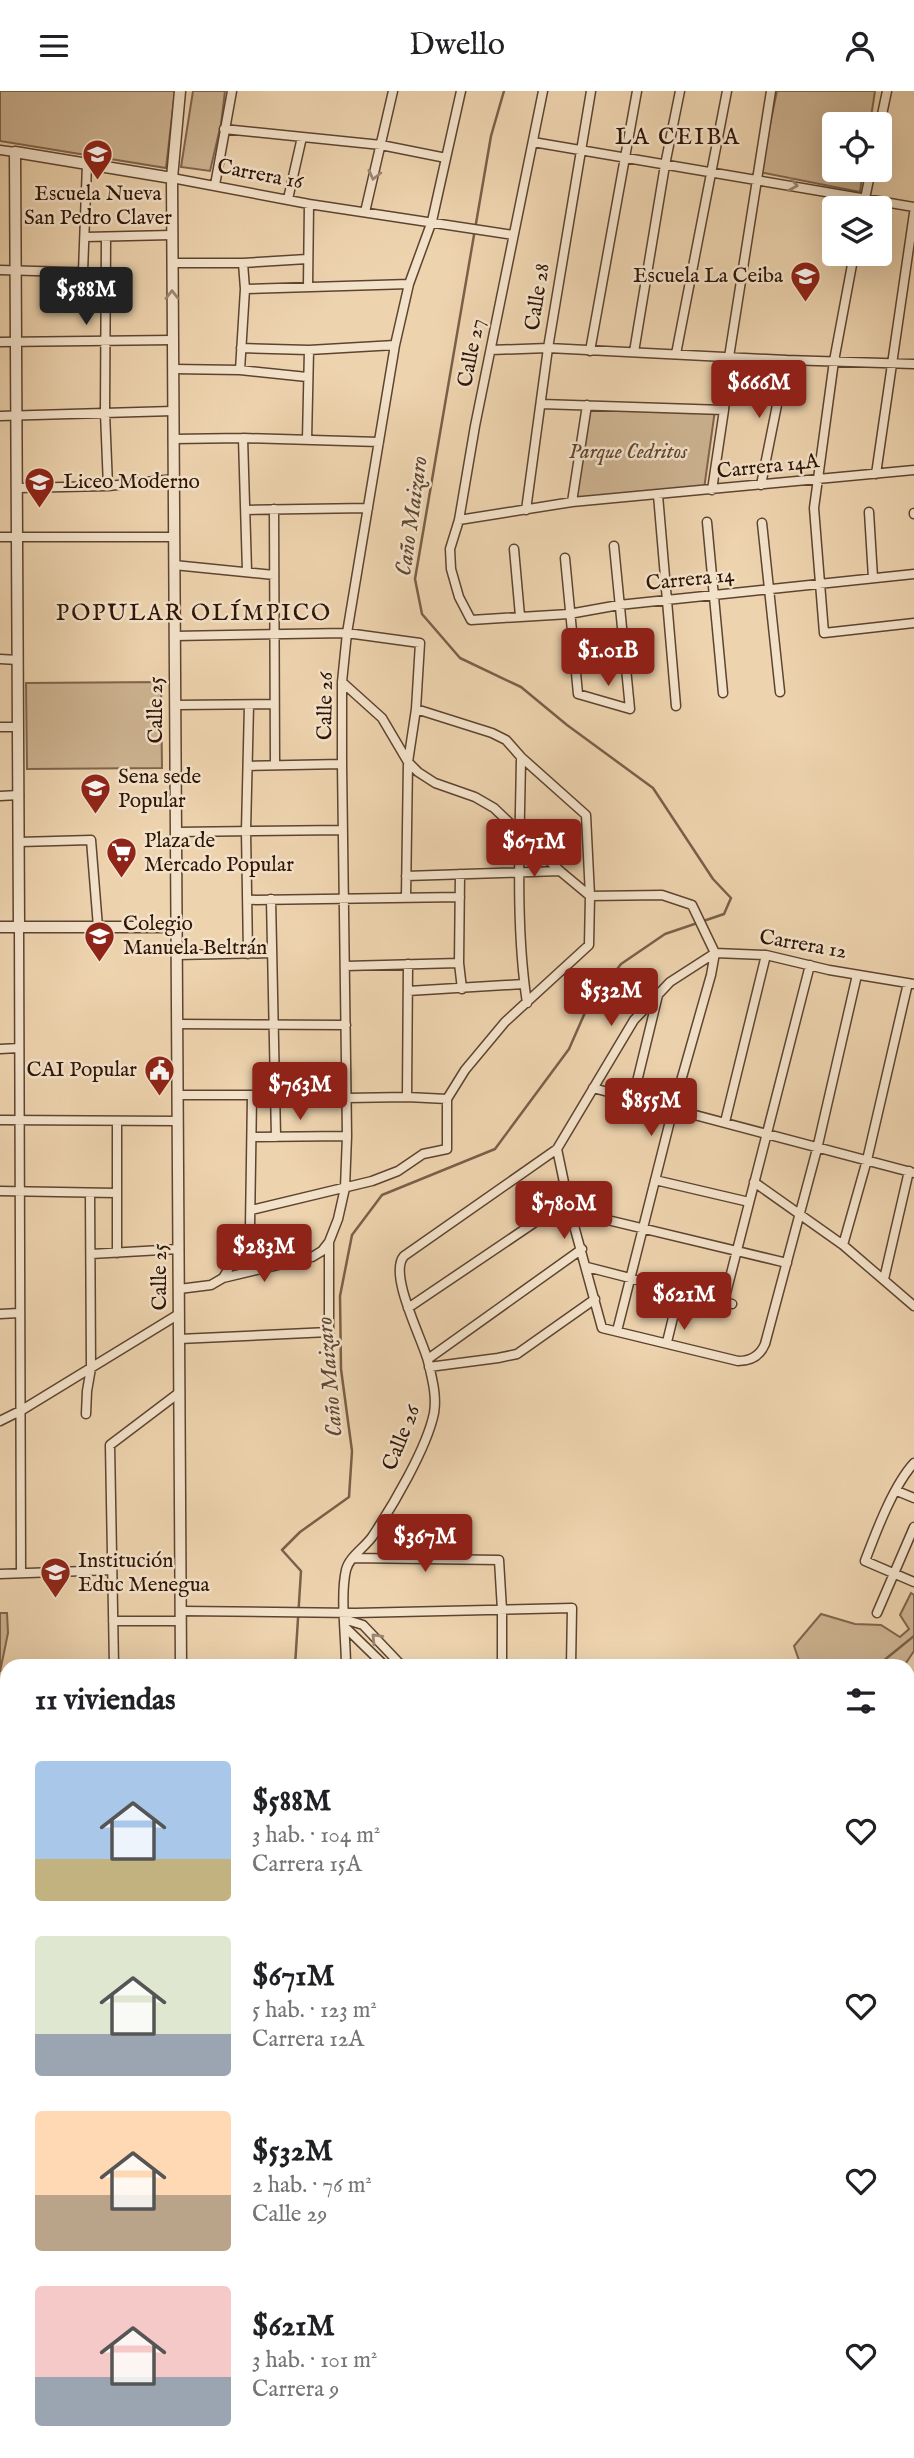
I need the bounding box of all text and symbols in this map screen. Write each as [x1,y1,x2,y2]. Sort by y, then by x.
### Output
text: Dwello [409,25,505,66]
icon: menu [35,27,73,65]
icon: person [841,27,879,65]
map controls [822,112,892,266]
button: locate [822,112,892,182]
district label: LA CEIBA [615,123,741,152]
school or university icon: Escuela Nueva San Pedro Claver [81,137,115,181]
street label: Carrera 16 [215,153,306,197]
one-way arrow [368,169,382,181]
one-way arrow [787,177,799,192]
place label: Escuela Nueva San Pedro Claver [24,181,172,232]
button: layers [822,196,892,266]
school or university icon: Escuela La Ceiba [789,259,823,303]
street label: Calle 28 [519,261,557,333]
place label: Escuela La Ceiba [633,263,784,290]
pin: $588M [37,267,135,327]
text: $588M [56,275,116,304]
one-way arrow [165,289,180,300]
street label: Calle 27 [452,316,492,390]
pin: $666M [710,361,808,420]
text: $666M [727,368,791,397]
park label: Parque Cedritos [569,439,688,466]
street label: Carrera 14A [715,448,821,486]
water label: Caño Maizaro [389,454,435,578]
school or university icon: Liceo Moderno [23,465,57,509]
place label: Liceo Moderno [63,469,200,496]
street label: Carrera 14 [645,562,736,598]
district label: POPULAR OLÍMPICO [56,599,332,628]
pin: $1.01B [551,629,665,688]
text: $1.01B [577,636,639,665]
street label: Calle 26 [312,670,340,740]
street label: Calle 25 [143,676,170,744]
place label: Sena sede Popular [118,764,201,815]
school or university icon: Sena sede Popular [78,772,112,816]
pin: $671M [485,819,583,879]
text: $671M [502,827,566,856]
place label: Plaza de Mercado Popular [144,828,294,879]
supermarket icon: Plaza de Mercado Popular [104,836,138,880]
place label: Colegio Manuela Beltrán [123,911,267,962]
school or university icon: Colegio Manuela Beltrán [83,919,117,963]
street label: Carrera 12 [757,924,849,966]
pin: $532M [562,969,660,1028]
text: $532M [580,976,642,1005]
public building icon: CAI Popular [143,1053,177,1097]
place label: CAI Popular [27,1057,137,1084]
pin: $763M [251,1063,349,1122]
text: $763M [268,1070,332,1099]
pin: $855M [602,1079,700,1138]
text: $855M [621,1086,681,1115]
pin: $780M [515,1181,613,1241]
text: $780M [531,1189,597,1218]
pin: $283M [215,1225,313,1284]
text: $283M [233,1232,295,1261]
street label: Calle 25 [147,1243,174,1311]
pin: $621M [635,1273,733,1332]
text: $621M [652,1280,716,1309]
water label: Caño Maizaro [310,1316,350,1438]
street label: Calle 26 [377,1400,428,1475]
pin: $367M [376,1515,474,1574]
text: $367M [393,1522,457,1551]
place label: Institución Educ Menegua [78,1548,211,1599]
school or university icon: Institución Educ Menegua [38,1556,72,1600]
one-way arrow [371,1633,384,1646]
text: 11 viviendas [35,1682,176,1720]
icon: filters [842,1682,880,1720]
text: $588M [252,1783,331,1821]
icon: home [91,1789,175,1873]
icon: heart [842,1812,880,1850]
text: 3 hab. · 104 m² [252,1821,380,1850]
text: Carrera 15A [252,1850,362,1879]
text: $671M [252,1958,335,1996]
icon: home [91,1964,175,2048]
icon: heart [842,1987,880,2025]
text: 5 hab. · 123 m² [252,1996,377,2025]
text: Carrera 12A [252,2025,364,2054]
text: $532M [252,2133,333,2171]
icon: home [91,2139,175,2223]
icon: heart [842,2162,880,2200]
text: 2 hab. · 76 m² [252,2171,372,2200]
text: Calle 29 [252,2200,327,2229]
text: $621M [252,2308,335,2346]
icon: home [91,2314,175,2398]
icon: heart [842,2337,880,2375]
text: 3 hab. · 101 m² [252,2346,378,2375]
text: Carrera 9 [252,2375,339,2404]

